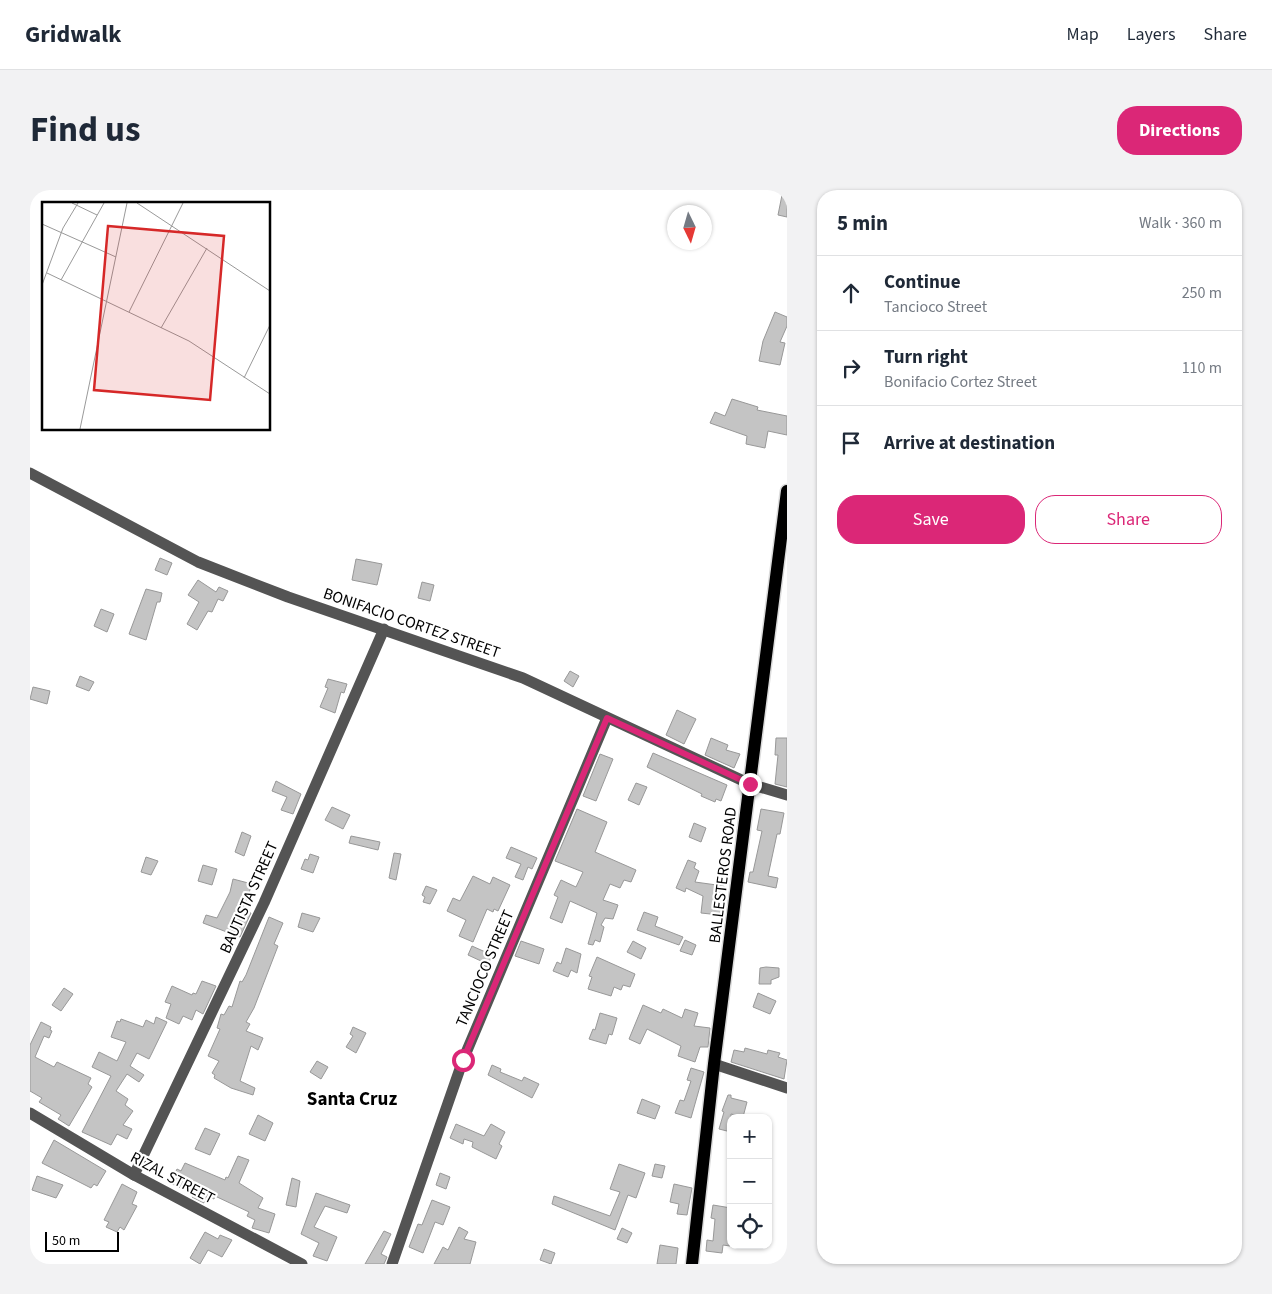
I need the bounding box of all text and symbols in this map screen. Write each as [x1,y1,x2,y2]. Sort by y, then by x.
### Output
text: Gridwalk [25,17,121,52]
text: Map [1067,22,1099,47]
text: Layers [1127,22,1176,47]
text: Share [1204,22,1247,47]
text: Find us [30,105,140,155]
button: Directions [1117,106,1242,155]
inset map [42,202,270,430]
north arrow [667,205,712,250]
text: 5 min [837,208,888,238]
text: Walk · 360 m [1139,212,1222,234]
text: Continue [884,269,961,296]
icon: ahead [837,279,865,307]
text: 250 m [1182,282,1222,304]
text: Tancioco Street [884,296,987,318]
text: Turn right [884,344,968,371]
icon: right [837,354,865,382]
text: 110 m [1182,357,1222,379]
text: Bonifacio Cortez Street [884,371,1037,393]
icon: arrive [837,429,865,457]
text: Arrive at destination [884,430,1055,457]
button: Save [837,495,1025,544]
button: Share [1035,495,1222,544]
street label: BONIFACIO CORTEZ STREET [320,582,504,664]
route end [739,773,762,796]
street label: BALLESTEROS ROAD [704,806,742,944]
street label: BAUTISTA STREET [214,838,284,957]
street label: TANCIOCO STREET [450,906,520,1030]
route start [452,1049,475,1072]
district label: Santa Cruz [307,1086,397,1113]
map controls [727,1114,772,1249]
button: + [727,1114,772,1159]
street label: RIZAL STREET [126,1146,219,1210]
button: − [727,1159,772,1204]
button: locate [727,1204,772,1249]
scale bar [45,1229,119,1252]
text: 50 m [52,1231,80,1251]

